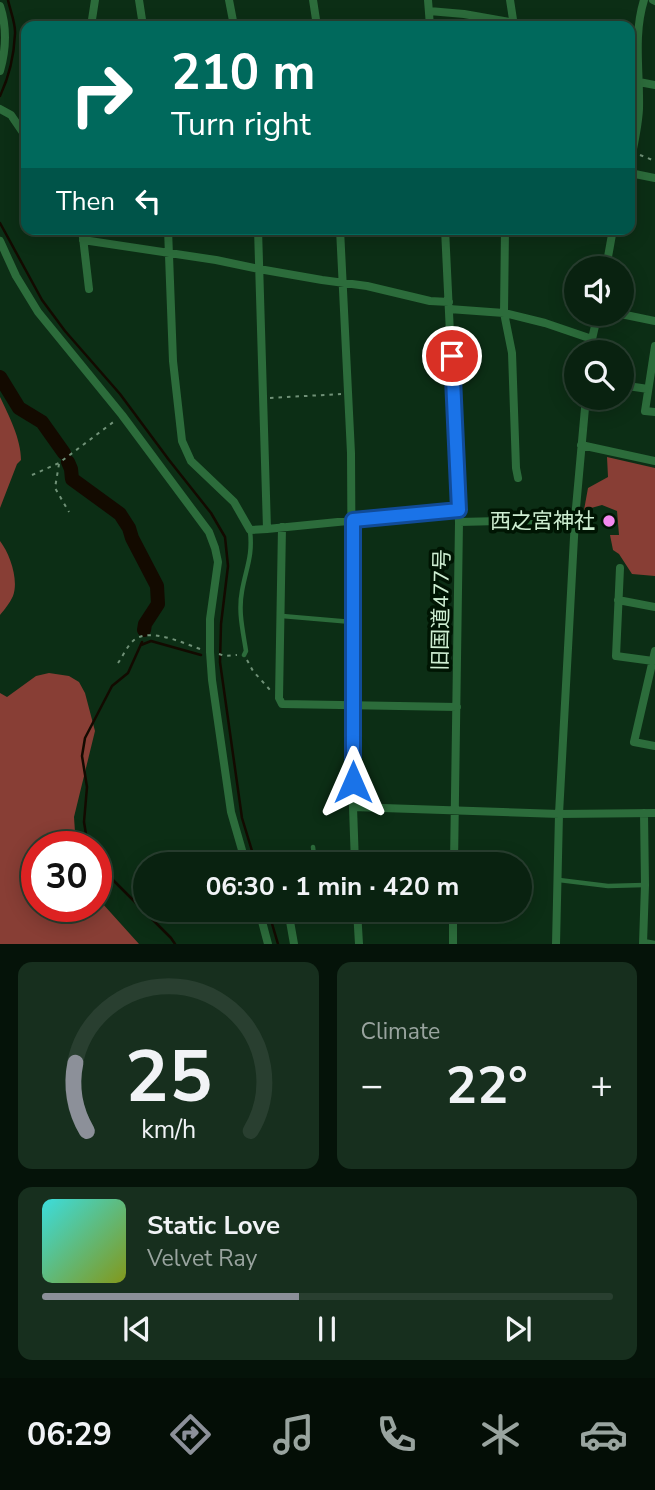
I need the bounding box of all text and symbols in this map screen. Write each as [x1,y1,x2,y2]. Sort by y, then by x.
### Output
text: 210 m [171,39,315,106]
icon: right [56,49,147,140]
text: Turn right [171,103,311,146]
icon: left [129,182,167,220]
text: Then [56,184,115,219]
map controls [564,256,634,410]
button: sound [564,256,634,326]
pin [422,326,482,386]
icon: arrive [433,337,471,375]
button: search [564,340,634,410]
place label: 西之宮神社 [490,507,595,535]
marker: 西之宮神社 [601,513,617,529]
street label: 旧国道477号 [426,549,456,671]
position arrow [316,745,390,819]
speed limit sign: 30 [21,831,112,922]
text: 06:30 · 1 min · 420 m [206,869,459,904]
text: Climate [361,1016,440,1047]
text: 25 [125,1028,212,1128]
text: 22° [446,1050,528,1121]
text: − [361,1060,383,1111]
text: + [590,1060,613,1111]
text: km/h [141,1113,196,1147]
text: Static Love [147,1208,280,1243]
text: Velvet Ray [147,1243,257,1274]
icon: previous [118,1310,156,1348]
icon: pause [308,1310,346,1348]
icon: next [499,1310,537,1348]
icon: directions [166,1410,215,1459]
icon: music [269,1410,318,1459]
icon: phone [372,1410,421,1459]
icon: climate [476,1410,525,1459]
icon: car [579,1410,628,1459]
text: 06:29 [27,1413,112,1456]

